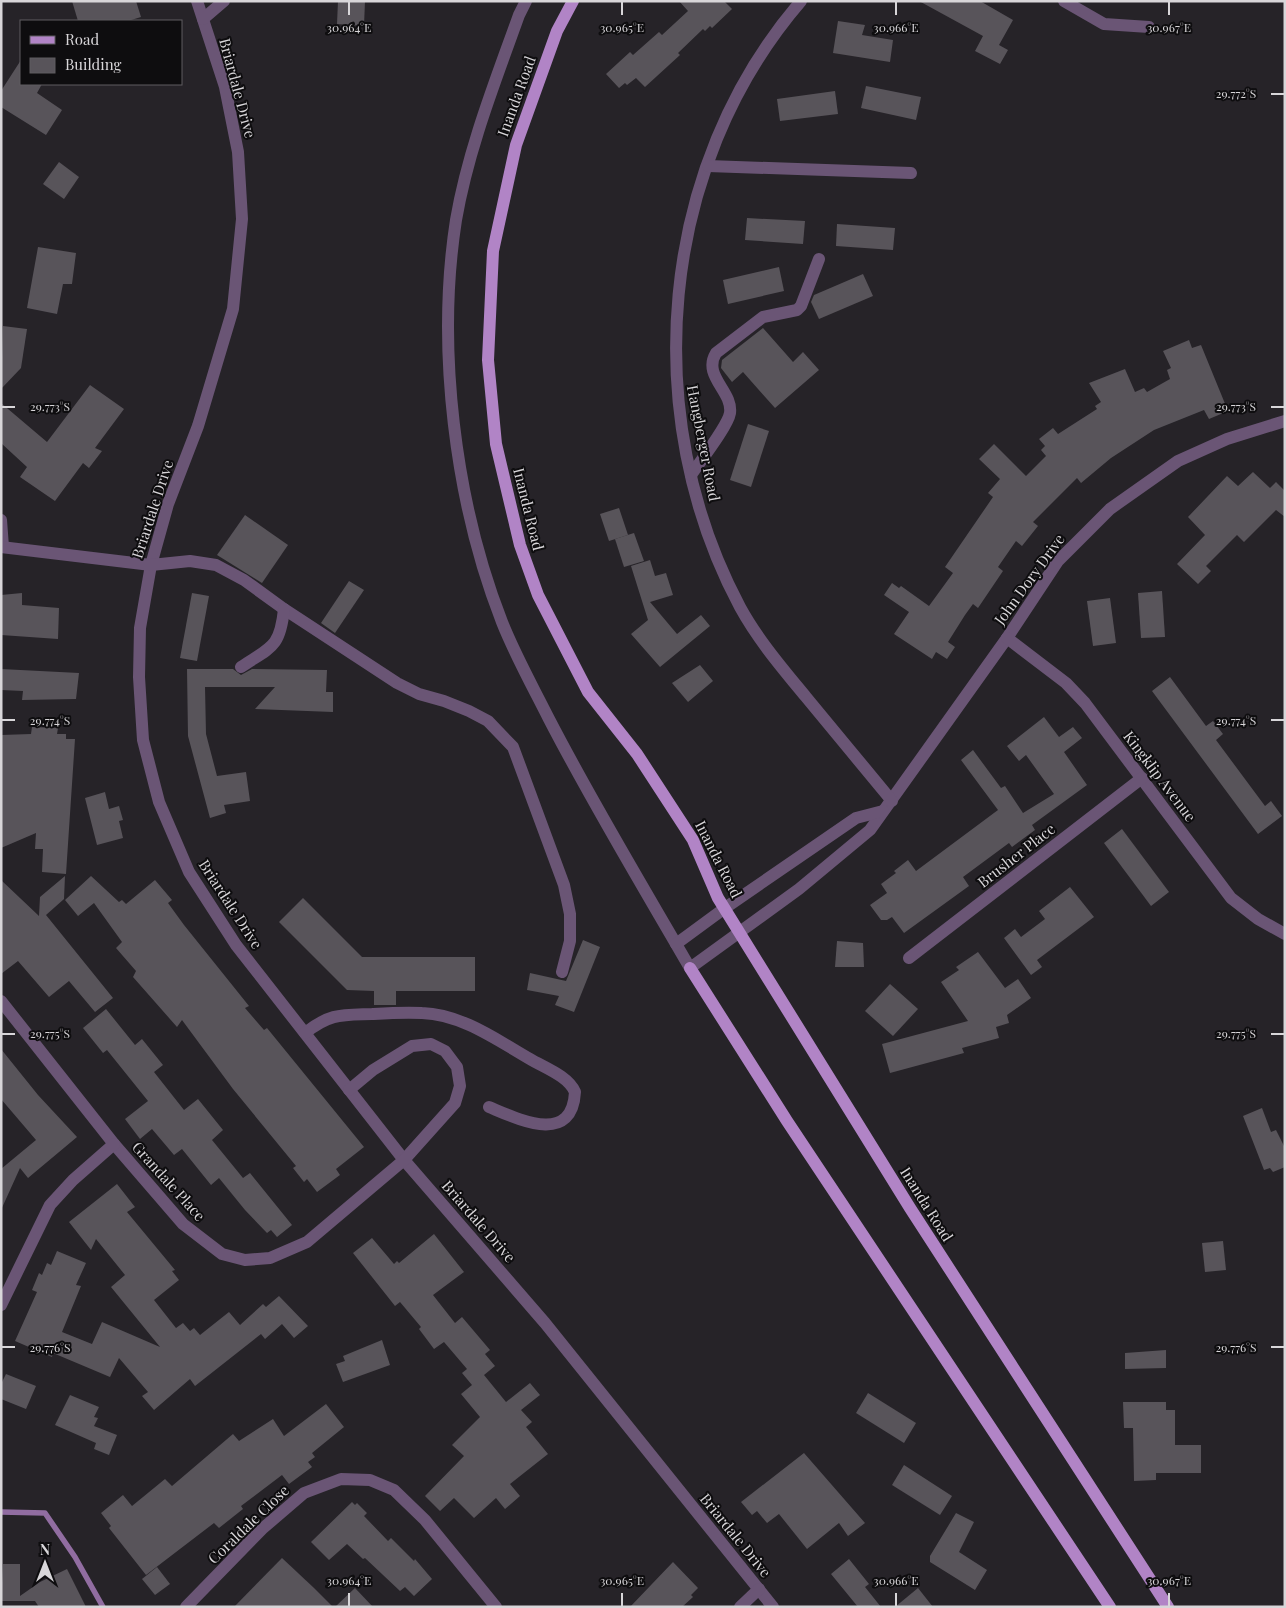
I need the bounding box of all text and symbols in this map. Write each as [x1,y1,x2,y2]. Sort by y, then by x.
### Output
text: 30.964°E [327,19,371,35]
text: 30.965°E [600,19,644,35]
text: 30.966°E [873,19,919,35]
text: 30.967°E [1147,19,1191,35]
legend [20,20,182,85]
text: Road [65,29,99,49]
street label: Briardale Drive [215,36,261,140]
street label: Inanda Road [492,53,540,139]
text: Building [65,54,122,74]
text: 29.772°S [1216,85,1256,101]
street label: Hangberger Road [683,383,725,503]
text: 29.773°S [30,398,70,414]
text: 29.773°S [1216,398,1256,414]
street label: Briardale Drive [127,457,177,561]
street label: Inanda Road [509,466,549,553]
street label: John Dory Drive [989,530,1069,629]
text: 29.774°S [30,712,70,728]
text: 29.774°S [1216,712,1256,728]
street label: Kingklip Avenue [1119,727,1201,825]
street label: Inanda Road [691,817,747,901]
street label: Brusher Place [973,818,1059,892]
street label: Briardale Drive [195,856,267,952]
text: 29.775°S [30,1025,70,1041]
text: 29.775°S [1216,1025,1256,1041]
street label: Grandale Place [128,1137,210,1225]
street label: Inanda Road [896,1163,958,1245]
street label: Briardale Drive [438,1176,520,1266]
text: 29.776°S [29,1339,71,1355]
text: 29.776°S [1215,1339,1257,1355]
street label: Coraldale Close [203,1480,293,1568]
street label: Briardale Drive [696,1489,776,1581]
north arrow [20,1538,70,1588]
text: N [40,1540,50,1559]
text: 30.964°E [327,1572,371,1588]
text: 30.965°E [600,1572,644,1588]
text: 30.966°E [873,1572,919,1588]
text: 30.967°E [1147,1572,1191,1588]

